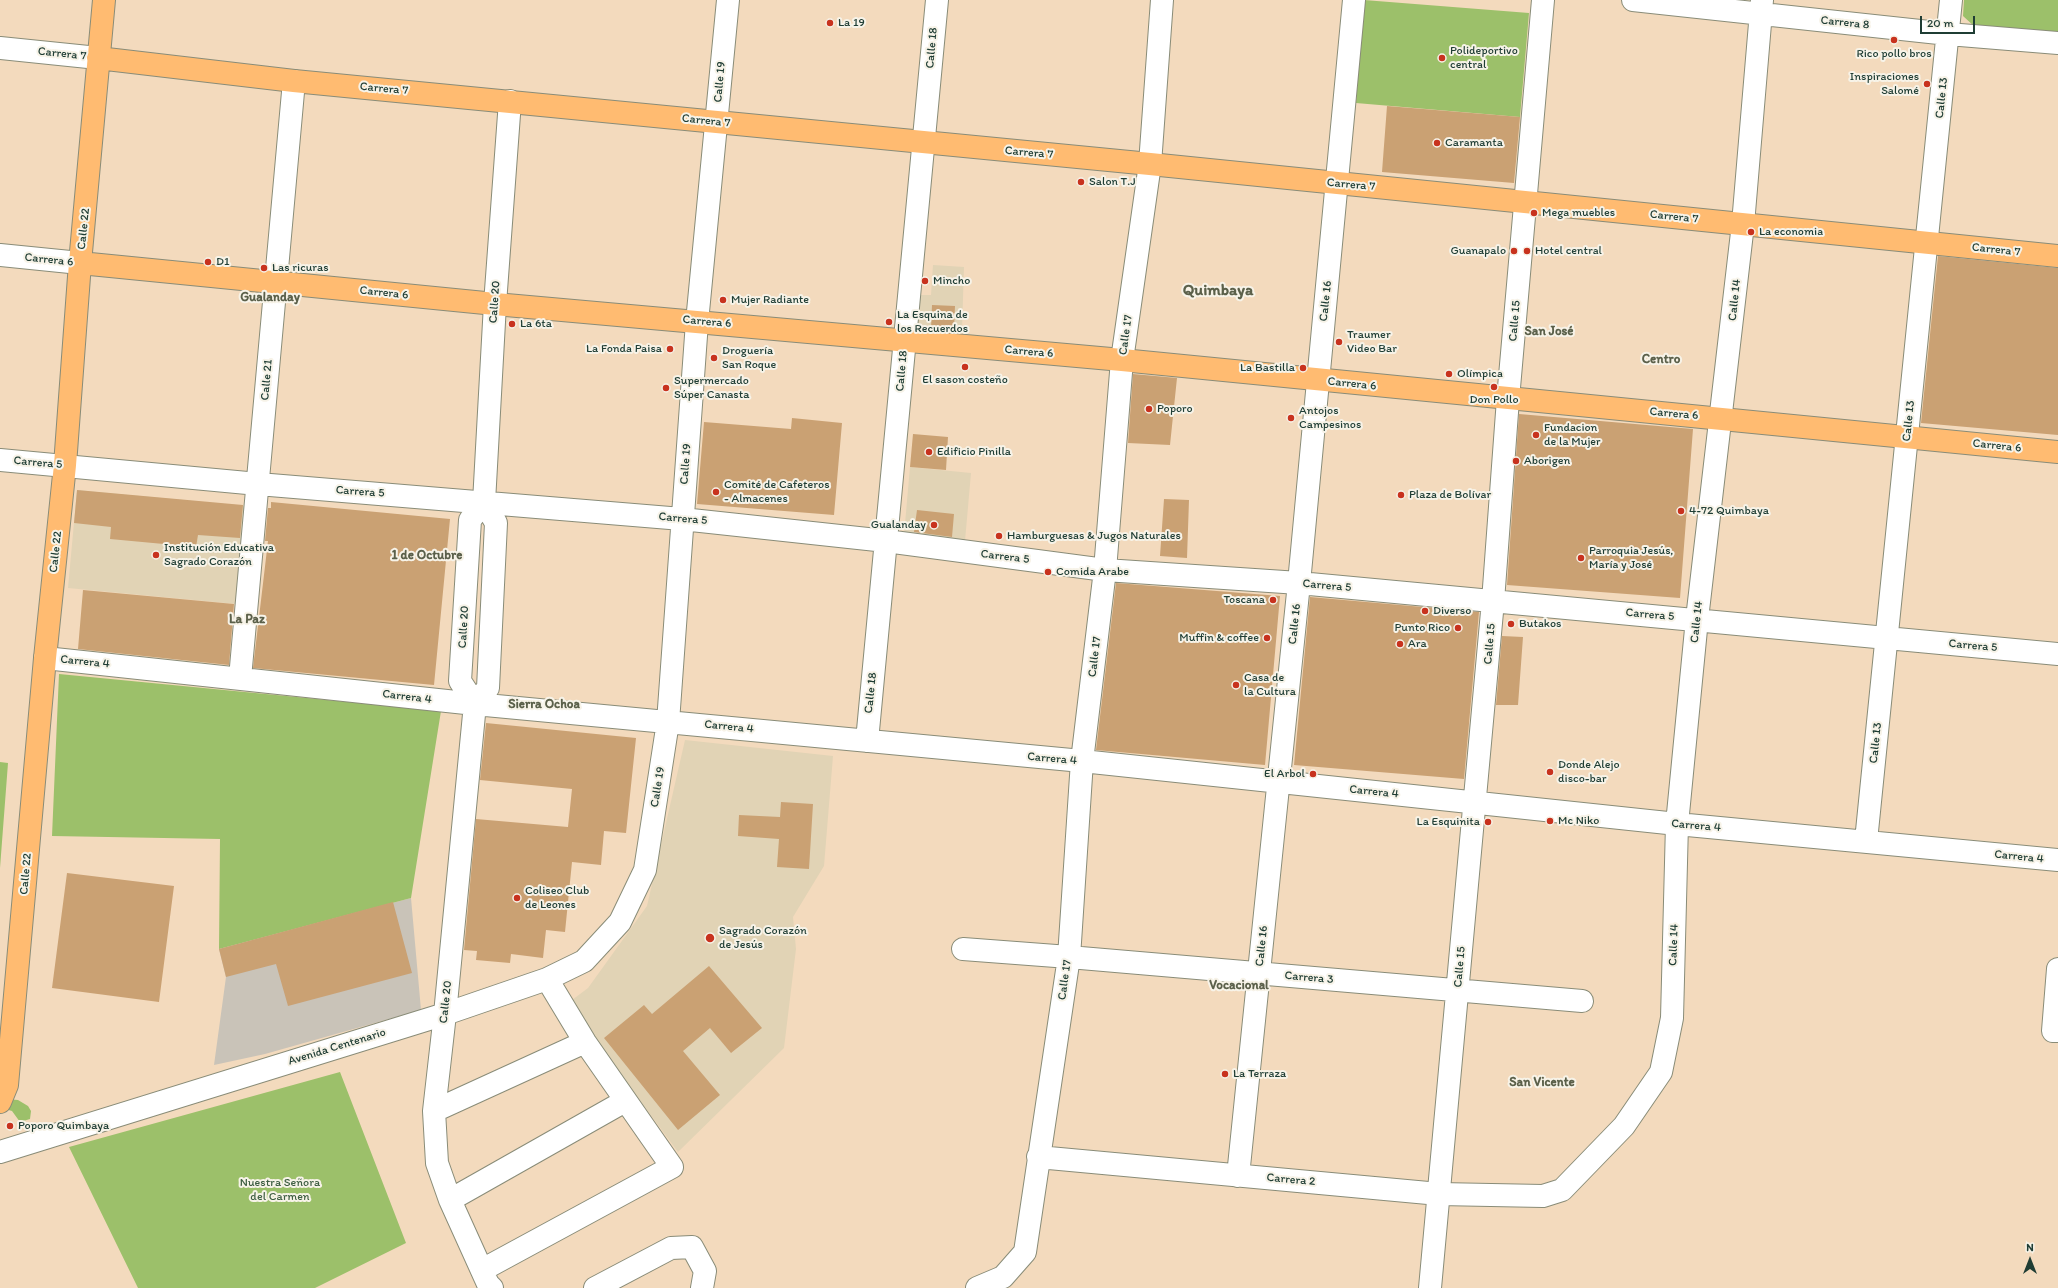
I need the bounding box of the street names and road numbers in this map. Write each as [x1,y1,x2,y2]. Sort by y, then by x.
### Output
street label: Carrera 8 [1820,13,1870,33]
street label: Calle 18 [923,27,941,69]
street label: Carrera 7 [37,44,87,64]
street label: Calle 19 [711,61,729,103]
street label: Calle 13 [1933,77,1951,119]
street label: Carrera 7 [359,80,409,98]
street label: Carrera 7 [681,111,731,131]
street label: Carrera 7 [1004,144,1054,162]
street label: Carrera 7 [1326,176,1376,194]
street label: Calle 22 [75,207,93,251]
street label: Carrera 7 [1649,207,1699,227]
street label: Carrera 7 [1971,240,2021,260]
street label: Carrera 6 [24,250,74,270]
street label: Calle 14 [1726,278,1744,322]
street label: Calle 20 [486,280,504,324]
street label: Calle 16 [1317,280,1335,322]
street label: Carrera 6 [359,283,409,303]
street label: Calle 15 [1506,300,1524,342]
street label: Carrera 6 [682,313,732,331]
street label: Calle 17 [1116,314,1136,356]
street label: Carrera 6 [1004,343,1054,361]
street label: Calle 18 [893,350,911,392]
street label: Calle 21 [258,359,276,401]
street label: Carrera 6 [1327,374,1377,394]
street label: Calle 13 [1900,400,1918,442]
street label: Carrera 6 [1649,405,1699,423]
street label: Carrera 6 [1972,436,2022,456]
street label: Calle 19 [677,443,695,485]
street label: Carrera 5 [13,454,63,472]
street label: Carrera 5 [335,483,385,501]
street label: Carrera 5 [658,510,708,528]
street label: Calle 22 [47,530,65,574]
street label: Carrera 5 [980,547,1030,567]
street label: Carrera 5 [1302,577,1352,595]
street label: Calle 14 [1688,600,1706,644]
street label: Calle 16 [1286,603,1304,645]
street label: Calle 20 [456,605,472,649]
street label: Carrera 5 [1625,606,1675,624]
street label: Calle 15 [1481,623,1499,665]
street label: Calle 17 [1085,636,1105,678]
street label: Carrera 5 [1948,637,1998,655]
street label: Carrera 4 [59,652,111,672]
street label: Calle 18 [862,672,880,714]
street label: Carrera 4 [381,687,433,707]
street label: Carrera 4 [703,717,755,737]
street label: Calle 13 [1867,722,1885,764]
street label: Carrera 4 [1027,750,1077,768]
street label: Calle 19 [648,766,668,808]
street label: Carrera 4 [1348,782,1400,802]
street label: Carrera 4 [1671,817,1721,835]
street label: Carrera 4 [1993,847,2045,867]
street label: Calle 22 [17,853,35,895]
street label: Calle 14 [1666,924,1682,966]
street label: Calle 16 [1253,925,1271,967]
street label: Calle 15 [1451,946,1469,988]
street label: Calle 17 [1055,959,1075,1001]
street label: Carrera 3 [1284,969,1334,987]
street label: Calle 20 [437,980,455,1024]
street label: Avenida Centenario [287,1025,387,1069]
street label: Carrera 2 [1266,1171,1316,1189]

